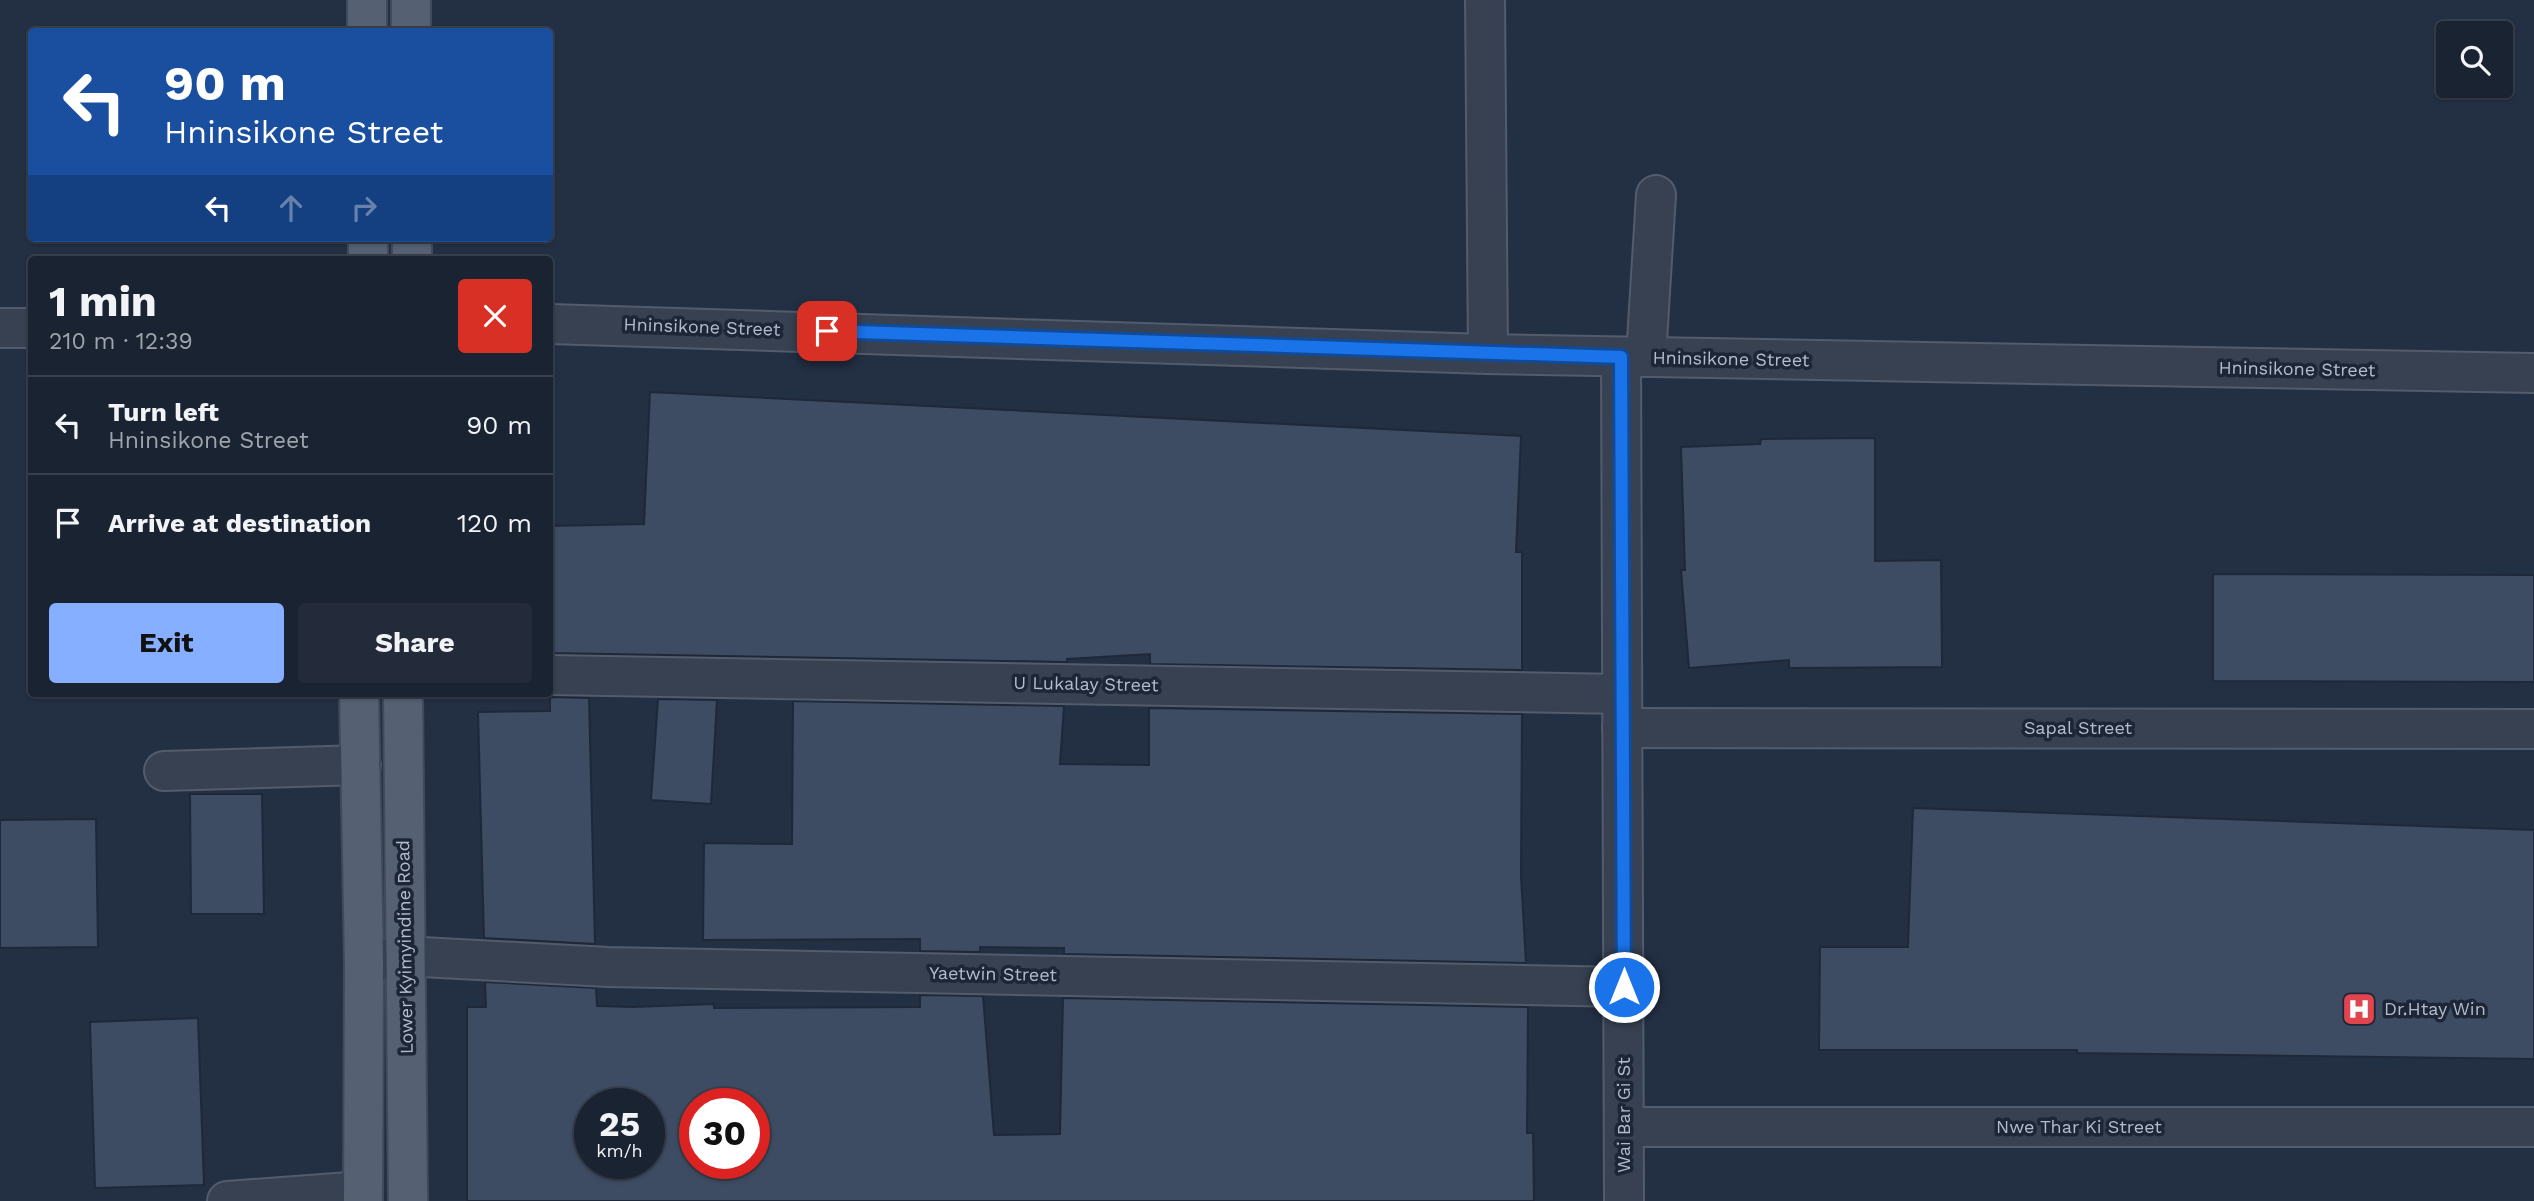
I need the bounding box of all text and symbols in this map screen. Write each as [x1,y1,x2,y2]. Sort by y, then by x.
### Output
map controls [2436,21,2513,98]
button: search [2436,21,2513,98]
text: 90 m [164,54,286,112]
icon: left [49,56,140,147]
text: Hninsikone Street [164,113,443,151]
icon: left [199,189,237,227]
icon: ahead [272,189,310,227]
icon: right [345,189,383,227]
text: 1 min [49,277,157,326]
button: close [458,279,532,353]
pin [797,301,857,361]
icon: arrive [808,312,846,350]
street label: Hninsikone Street [623,313,781,340]
text: 210 m · 12:39 [49,328,193,355]
street label: Hninsikone Street [1652,347,1810,370]
street label: Hninsikone Street [2218,357,2376,380]
text: Turn left [108,397,219,427]
icon: left [49,406,87,444]
text: 90 m [466,410,532,440]
text: Hninsikone Street [108,427,309,454]
icon: arrive [49,504,87,542]
text: Arrive at destination [108,508,371,538]
text: 120 m [457,508,532,538]
button: Exit [49,603,284,683]
button: Share [298,603,532,683]
street label: U Lukalay Street [1013,672,1159,695]
street label: Sapal Street [2024,717,2133,738]
street label: Lower Kyimyindine Road [392,840,417,1054]
position arrow [1587,950,1661,1024]
street label: Yaetwin Street [929,962,1058,985]
hospital icon: Dr.Htay Win [2340,990,2378,1028]
place label: Dr.Htay Win [2384,998,2486,1019]
street label: Wai Bar Gi St [1613,1057,1634,1173]
speed limit sign: 30 [679,1088,770,1179]
text: 25 [599,1103,640,1145]
street label: Nwe Thar Ki Street [1996,1116,2162,1137]
text: km/h [596,1140,643,1161]

